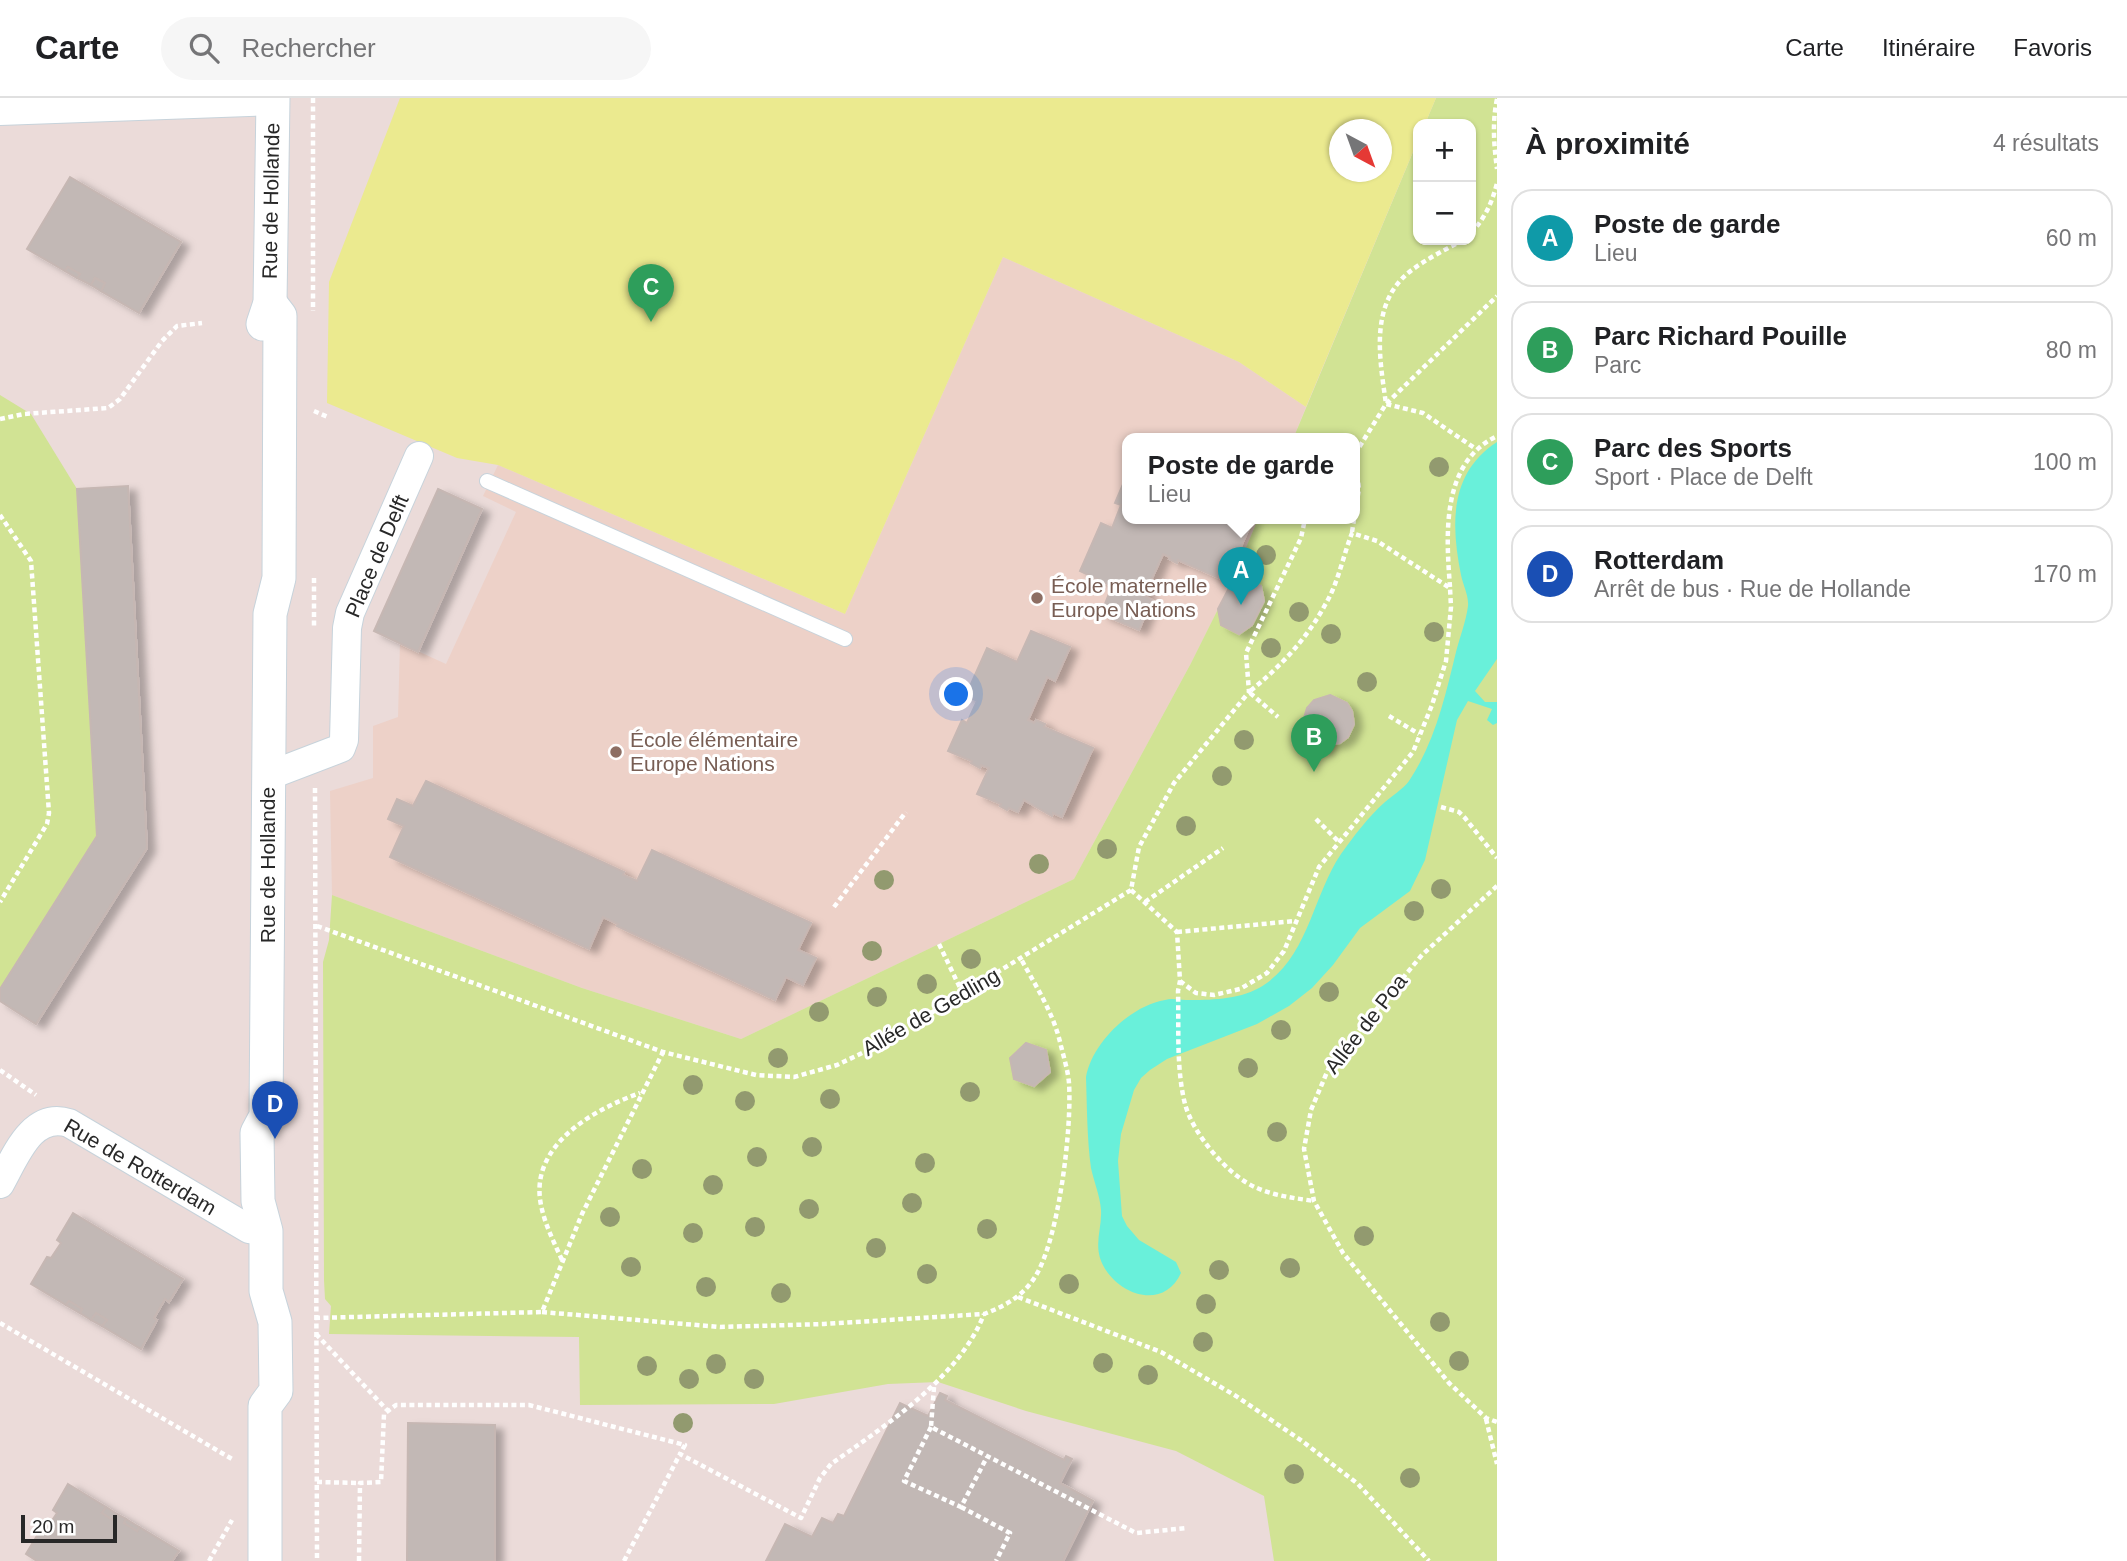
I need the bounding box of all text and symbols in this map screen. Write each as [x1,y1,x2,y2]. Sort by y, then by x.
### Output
search box [161,17,651,80]
text: Carte [35,29,119,66]
icon: search [185,29,223,67]
text: Rechercher [241,33,376,63]
text: Carte [1785,34,1844,61]
text: Itinéraire [1882,34,1975,61]
text: Favoris [2013,34,2092,61]
north arrow [1329,119,1392,182]
map controls [1413,119,1476,245]
button: + [1413,119,1476,182]
street label: Rue de Hollande [258,123,283,279]
text: À proximité [1525,127,1690,160]
text: 4 résultats [1993,130,2099,156]
button: − [1413,182,1476,245]
text: Poste de garde [1594,209,1780,239]
text: A [1542,225,1558,251]
text: 60 m [2046,225,2097,251]
text: Lieu [1594,240,1637,266]
pin: C [628,264,674,322]
text: Parc Richard Pouille [1594,321,1847,351]
text: B [1542,337,1558,363]
text: 80 m [2046,337,2097,363]
text: Parc [1594,352,1641,378]
popup [1122,433,1360,524]
text: Parc des Sports [1594,433,1792,463]
text: C [1542,449,1558,475]
text: 100 m [2033,449,2097,475]
text: Poste de garde [1148,450,1334,480]
text: Sport · Place de Delft [1594,464,1813,490]
text: Lieu [1148,481,1191,507]
street label: Place de Delft [340,491,413,620]
text: Rotterdam [1594,545,1724,575]
pin: A [1218,547,1264,605]
text: D [1542,561,1558,587]
text: 170 m [2033,561,2097,587]
place label: École maternelle Europe Nations [1051,574,1207,621]
text: Arrêt de bus · Rue de Hollande [1594,576,1911,602]
marker: École maternelle Europe Nations [1029,590,1045,606]
your location [939,677,973,711]
pin: B [1291,714,1337,772]
place label: École élémentaire Europe Nations [630,728,798,775]
marker: École élémentaire Europe Nations [608,744,624,760]
street label: Rue de Hollande [256,787,279,943]
street label: Allée de Gedling [858,963,1003,1060]
street label: Allée de Poa [1320,969,1412,1078]
pin: D [252,1081,298,1139]
street label: Rue de Rotterdam [60,1114,220,1219]
scale bar [21,1512,117,1544]
text: 20 m [32,1516,74,1537]

